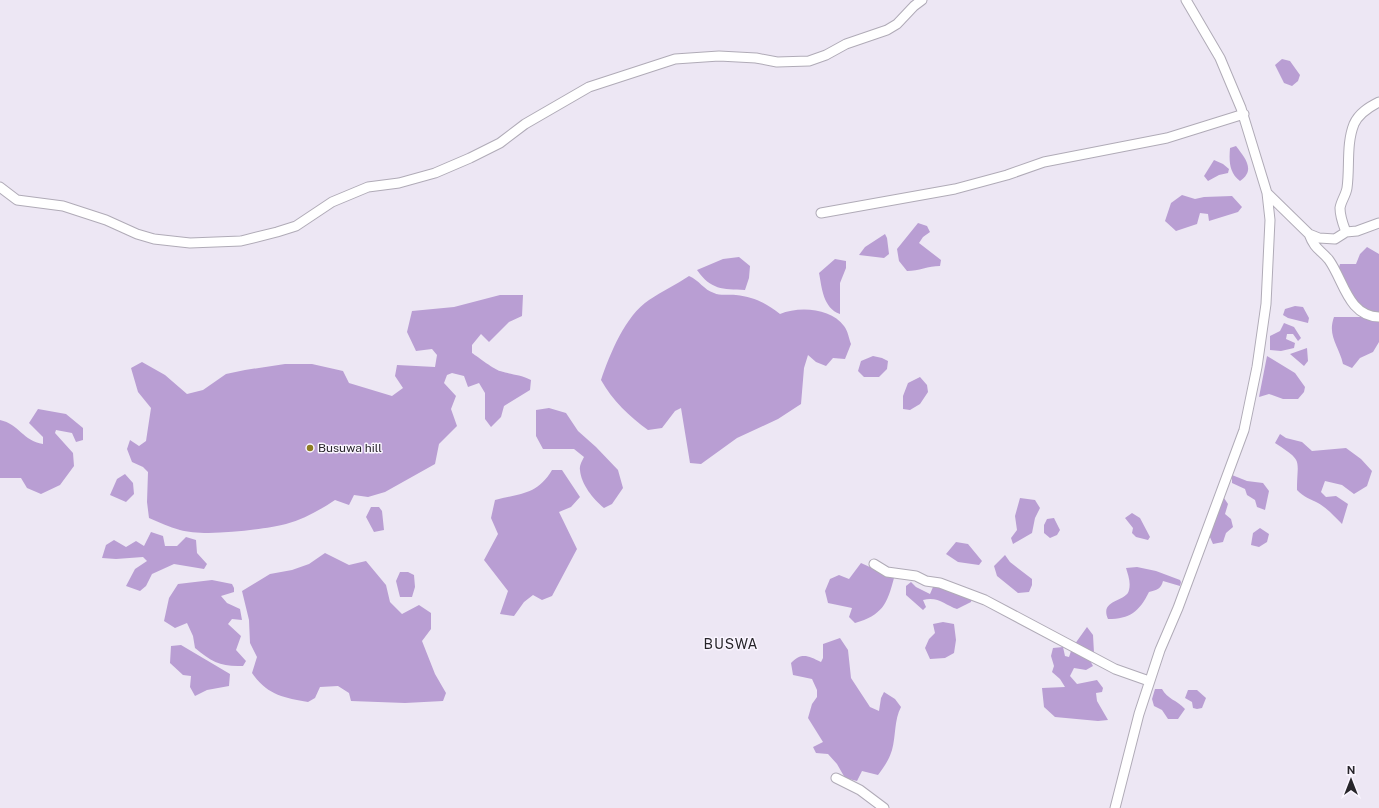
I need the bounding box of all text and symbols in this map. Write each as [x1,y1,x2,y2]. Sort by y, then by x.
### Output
place label: Busuwa hill [318,441,382,455]
marker: Busuwa hill [305,443,315,453]
district label: BUSWA [704,636,759,652]
north arrow [1331,760,1371,800]
text: N [1347,764,1355,776]

